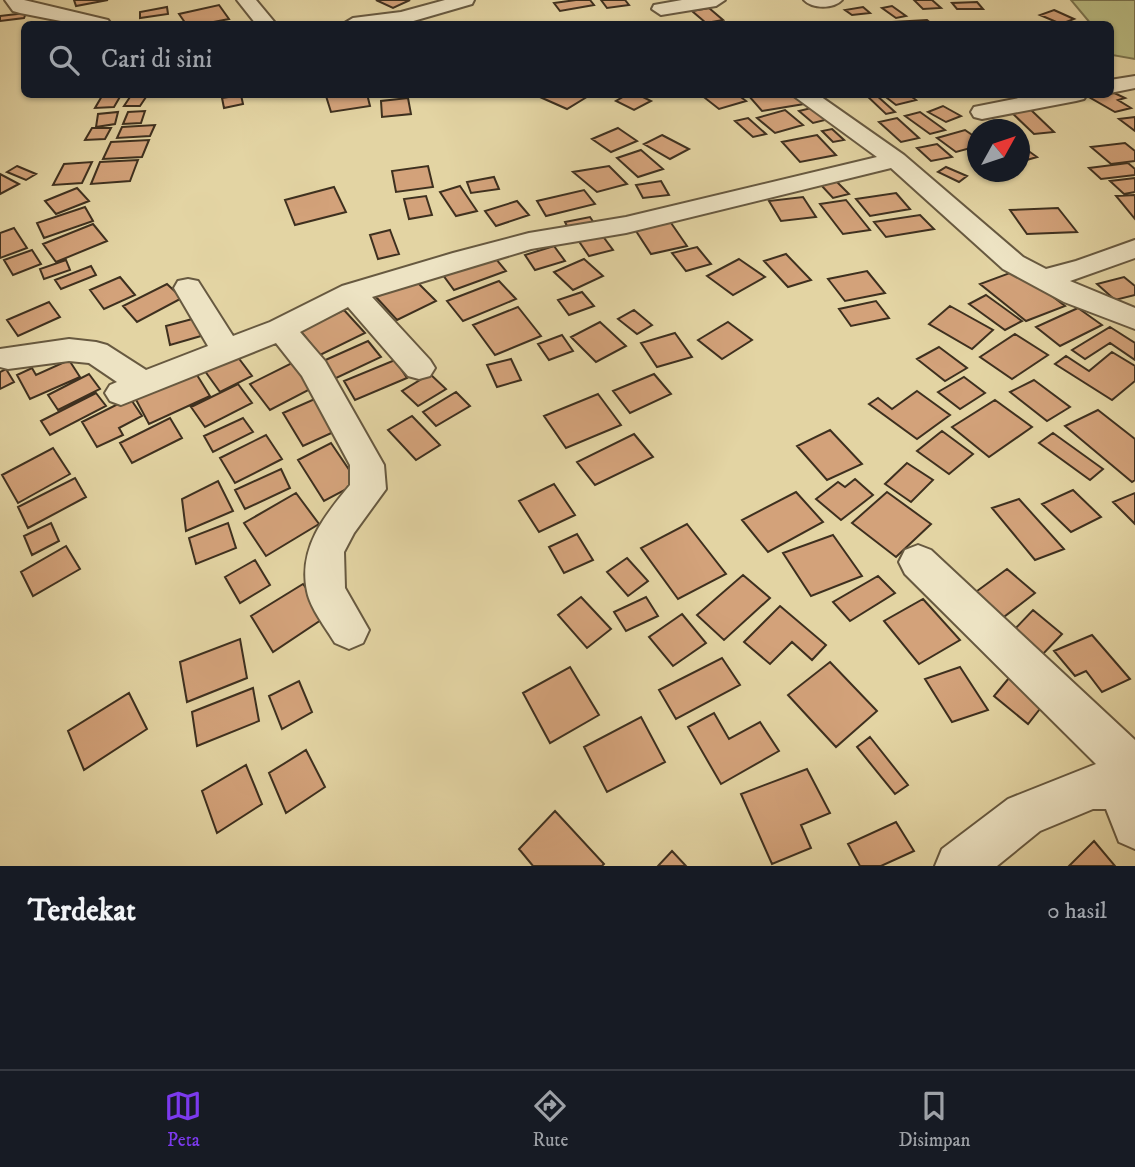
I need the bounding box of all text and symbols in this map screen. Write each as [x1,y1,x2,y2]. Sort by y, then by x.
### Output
search box [21,21,1114,98]
icon: search [45,41,83,79]
text: Cari di sini [101,43,212,76]
north arrow [967,119,1030,182]
text: Terdekat [28,893,136,930]
text: 0 hasil [1047,897,1107,926]
tab: Peta [164,1087,202,1152]
tab: Rute [531,1087,569,1152]
tab: Disimpan [898,1087,971,1152]

